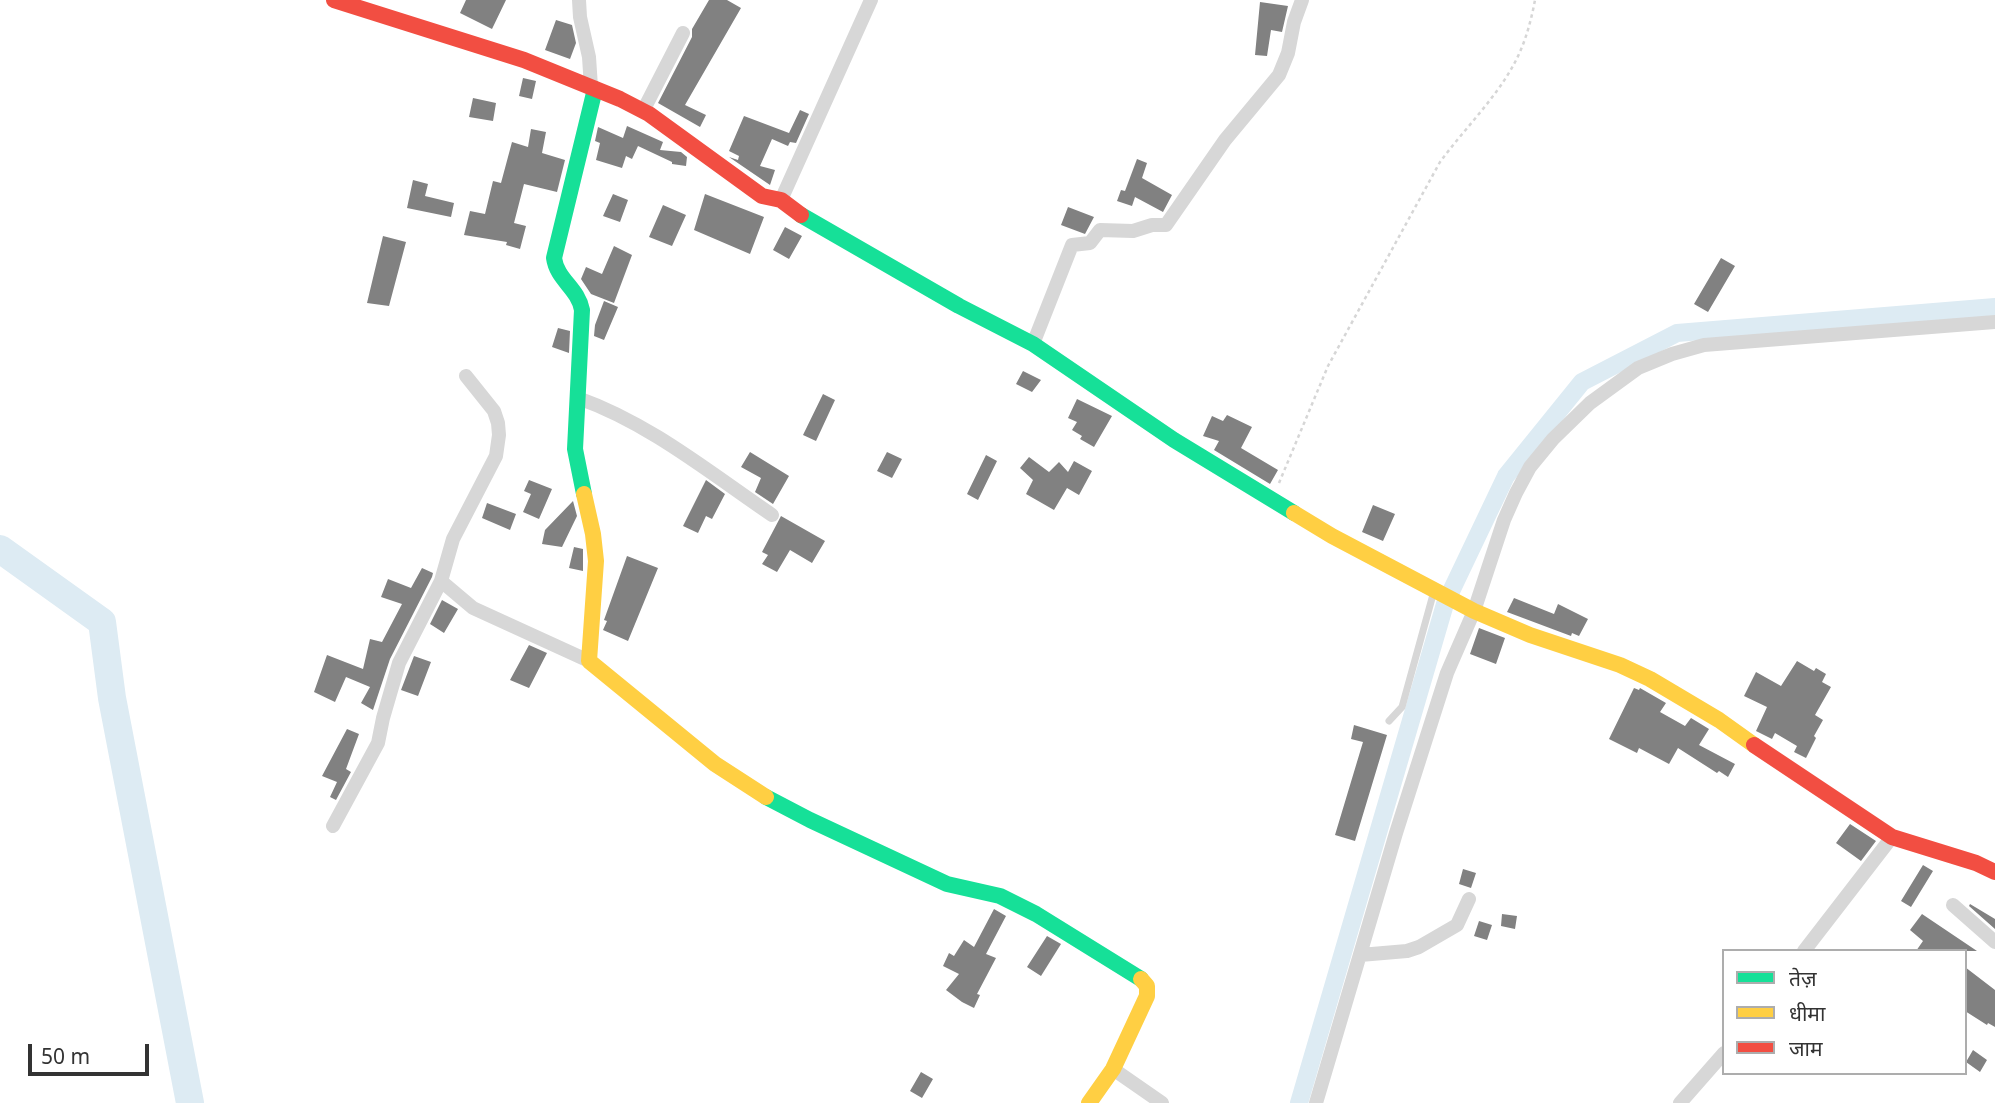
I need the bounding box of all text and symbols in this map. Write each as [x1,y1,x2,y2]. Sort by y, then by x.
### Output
legend [1722,949,1967,1075]
text: तेज़ [1789,964,1817,992]
text: धीमा [1789,999,1825,1027]
scale bar [32,1030,152,1074]
text: जाम [1789,1034,1823,1062]
text: 50 m [41,1042,90,1070]

